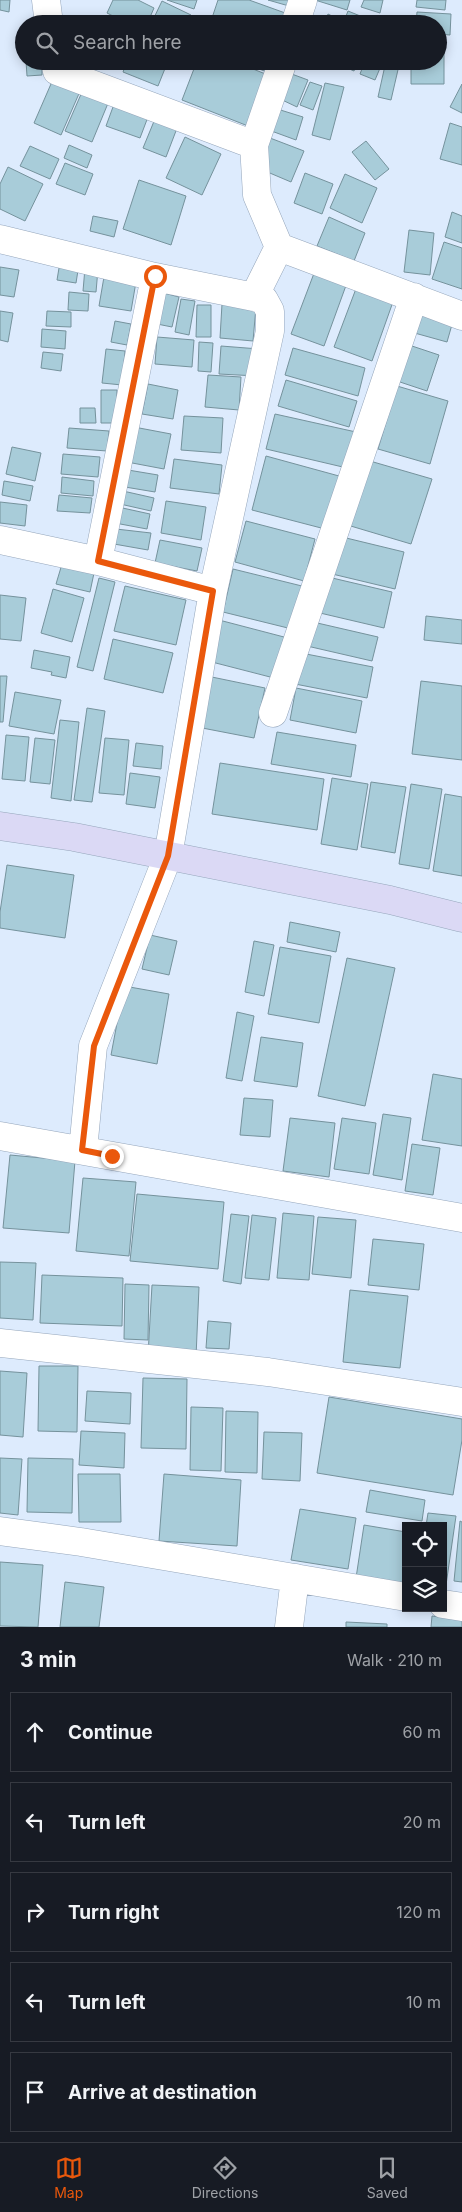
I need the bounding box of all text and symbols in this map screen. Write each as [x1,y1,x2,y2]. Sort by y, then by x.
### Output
search box [15,15,447,70]
icon: search [33,29,61,57]
text: Search here [73,31,182,54]
route start [144,265,167,288]
route end [101,1145,124,1168]
map controls [402,1522,447,1612]
button: locate [402,1522,447,1567]
button: layers [402,1567,447,1612]
text: 3 min [20,1647,76,1672]
text: Walk · 210 m [347,1650,442,1670]
icon: ahead [21,1718,49,1746]
text: Continue [68,1721,153,1744]
text: 60 m [402,1722,441,1742]
icon: left [21,1808,49,1836]
text: Turn left [68,1811,146,1834]
text: 20 m [403,1812,441,1832]
icon: right [21,1898,49,1926]
text: Turn right [68,1901,159,1924]
text: 120 m [396,1902,441,1922]
icon: left [21,1988,49,2016]
text: Turn left [68,1991,146,2014]
text: 10 m [406,1992,441,2012]
icon: arrive [21,2078,49,2106]
text: Arrive at destination [68,2081,257,2104]
tab: Map [54,2154,83,2201]
tab: Directions [192,2154,258,2201]
tab: Saved [367,2154,408,2201]

